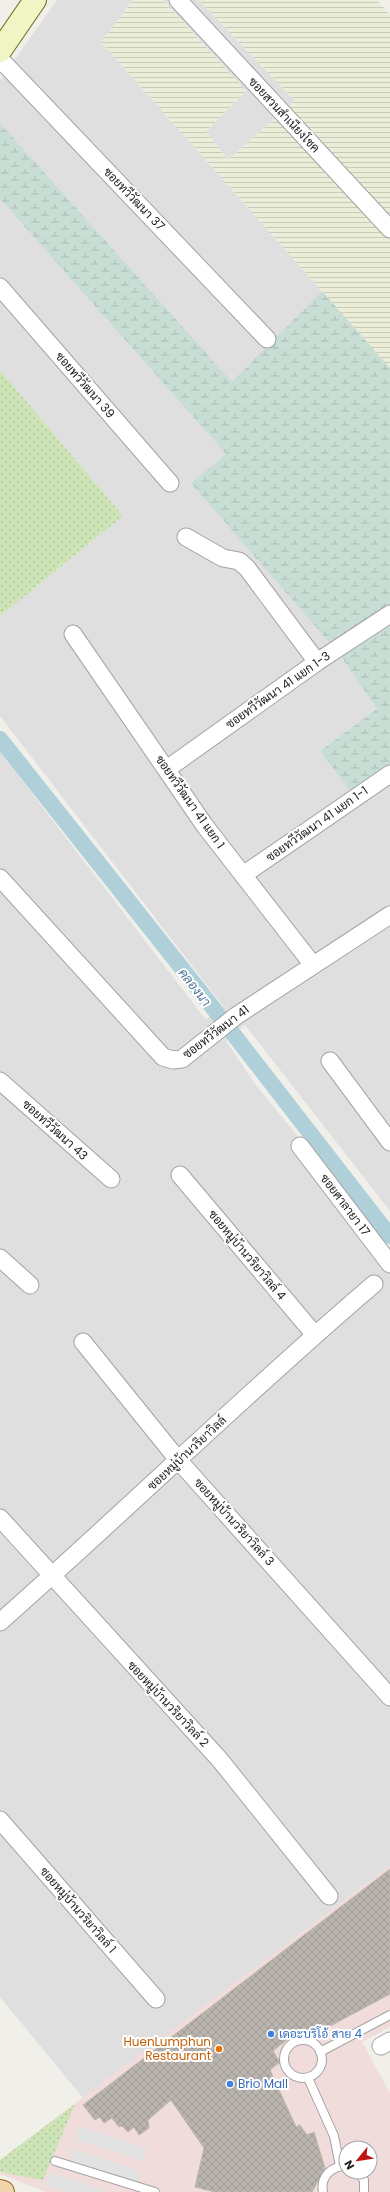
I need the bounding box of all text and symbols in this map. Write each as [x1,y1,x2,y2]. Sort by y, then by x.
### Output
street label: ซอยสวนสำเนียงโชค [245,73,324,156]
street label: ซอยทวีวัฒนา 37 [100,163,169,234]
street label: ซอยทวีวัฒนา 39 [52,348,119,421]
street label: ซอยทวีวัฒนา 41 แยก 1-3 [222,647,333,732]
street label: ซอยทวีวัฒนา 41 แยก 1 [152,752,229,852]
street label: ซอยทวีวัฒนา 41 แยก 1-1 [262,782,371,865]
water label: คลองนา [174,964,215,1010]
street label: ซอยทวีวัฒนา 41 [179,1001,253,1062]
street label: ซอยทวีวัฒนา 43 [19,1096,92,1164]
street label: ซอยศาลายา 17 [317,1170,375,1239]
street label: ซอยหมู่บ้านวริยาวิลล์ 4 [205,1206,290,1304]
street label: ซอยหมู่บ้านวริยาวิลล์ [143,1412,230,1494]
street label: ซอยหมู่บ้านวริยาวิลล์ 3 [190,1474,278,1569]
street label: ซอยหมู่บ้านวริยาวิลล์ 2 [124,1657,213,1751]
street label: ซอยหมู่บ้านวริยาวิลล์ 1 [36,1863,121,1956]
place label: เดอะบริโอ้ สาย 4 [279,2025,362,2042]
marker: เดอะบริโอ้ สาย 4 [266,2029,276,2039]
place label: HuenLumphun Restaurant [124,2033,211,2064]
marker: HuenLumphun Restaurant [214,2044,224,2054]
place label: Brio Mall [238,2075,288,2092]
marker: Brio Mall [225,2079,235,2089]
north arrow [338,2140,378,2180]
text: N [340,2157,358,2173]

